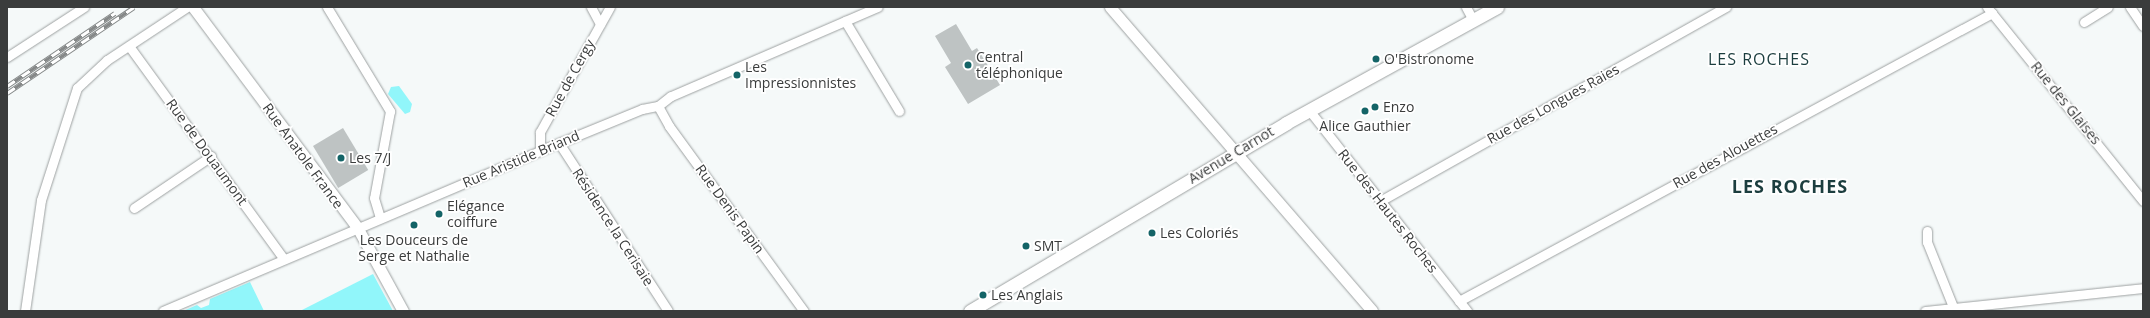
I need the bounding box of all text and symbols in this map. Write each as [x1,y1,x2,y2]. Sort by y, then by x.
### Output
street label: Rue de Cergy [542,36,598,120]
place label: Central téléphonique [976,49,1063,82]
district label: LES ROCHES [1708,49,1810,69]
place label: O'Bistronome [1384,51,1474,67]
marker: O'Bistronome [1371,54,1381,64]
street label: Rue des Glaises [2027,58,2105,148]
place label: Les Impressionnistes [745,59,856,92]
marker: Central téléphonique [963,60,973,70]
street label: Rue des Longues Raies [1484,61,1622,147]
marker: Les Impressionnistes [732,70,742,80]
street label: Rue de Douaumont [163,96,251,208]
place label: Enzo [1383,99,1414,115]
street label: Rue Anatole France [259,100,347,212]
marker: Enzo [1370,102,1380,112]
marker: Alice Gauthier [1360,106,1370,116]
place label: Alice Gauthier [1319,118,1411,134]
street label: Rue des Alouettes [1670,120,1780,192]
street label: Avenue Carnot [1185,123,1277,187]
street label: Rue Aristide Briand [460,127,582,191]
street label: Rue des Hautes Roches [1335,146,1441,276]
place label: Les 7/J [349,150,391,166]
marker: Les 7/J [336,153,346,163]
street label: Rue Denis Papin [692,161,768,257]
street label: Résidence la Cerisaie [569,165,657,289]
district label: LES ROCHES [1732,175,1848,197]
place label: Elégance coiffure [447,198,505,230]
marker: Elégance coiffure [434,209,444,219]
marker: Les Douceurs de Serge et Nathalie [409,220,419,230]
place label: Les Coloriés [1160,225,1238,241]
marker: Les Coloriés [1147,228,1157,238]
place label: Les Douceurs de Serge et Nathalie [358,232,470,264]
place label: SMT [1034,238,1062,254]
marker: SMT [1021,241,1031,251]
place label: Les Anglais [991,287,1063,303]
marker: Les Anglais [978,290,988,300]

